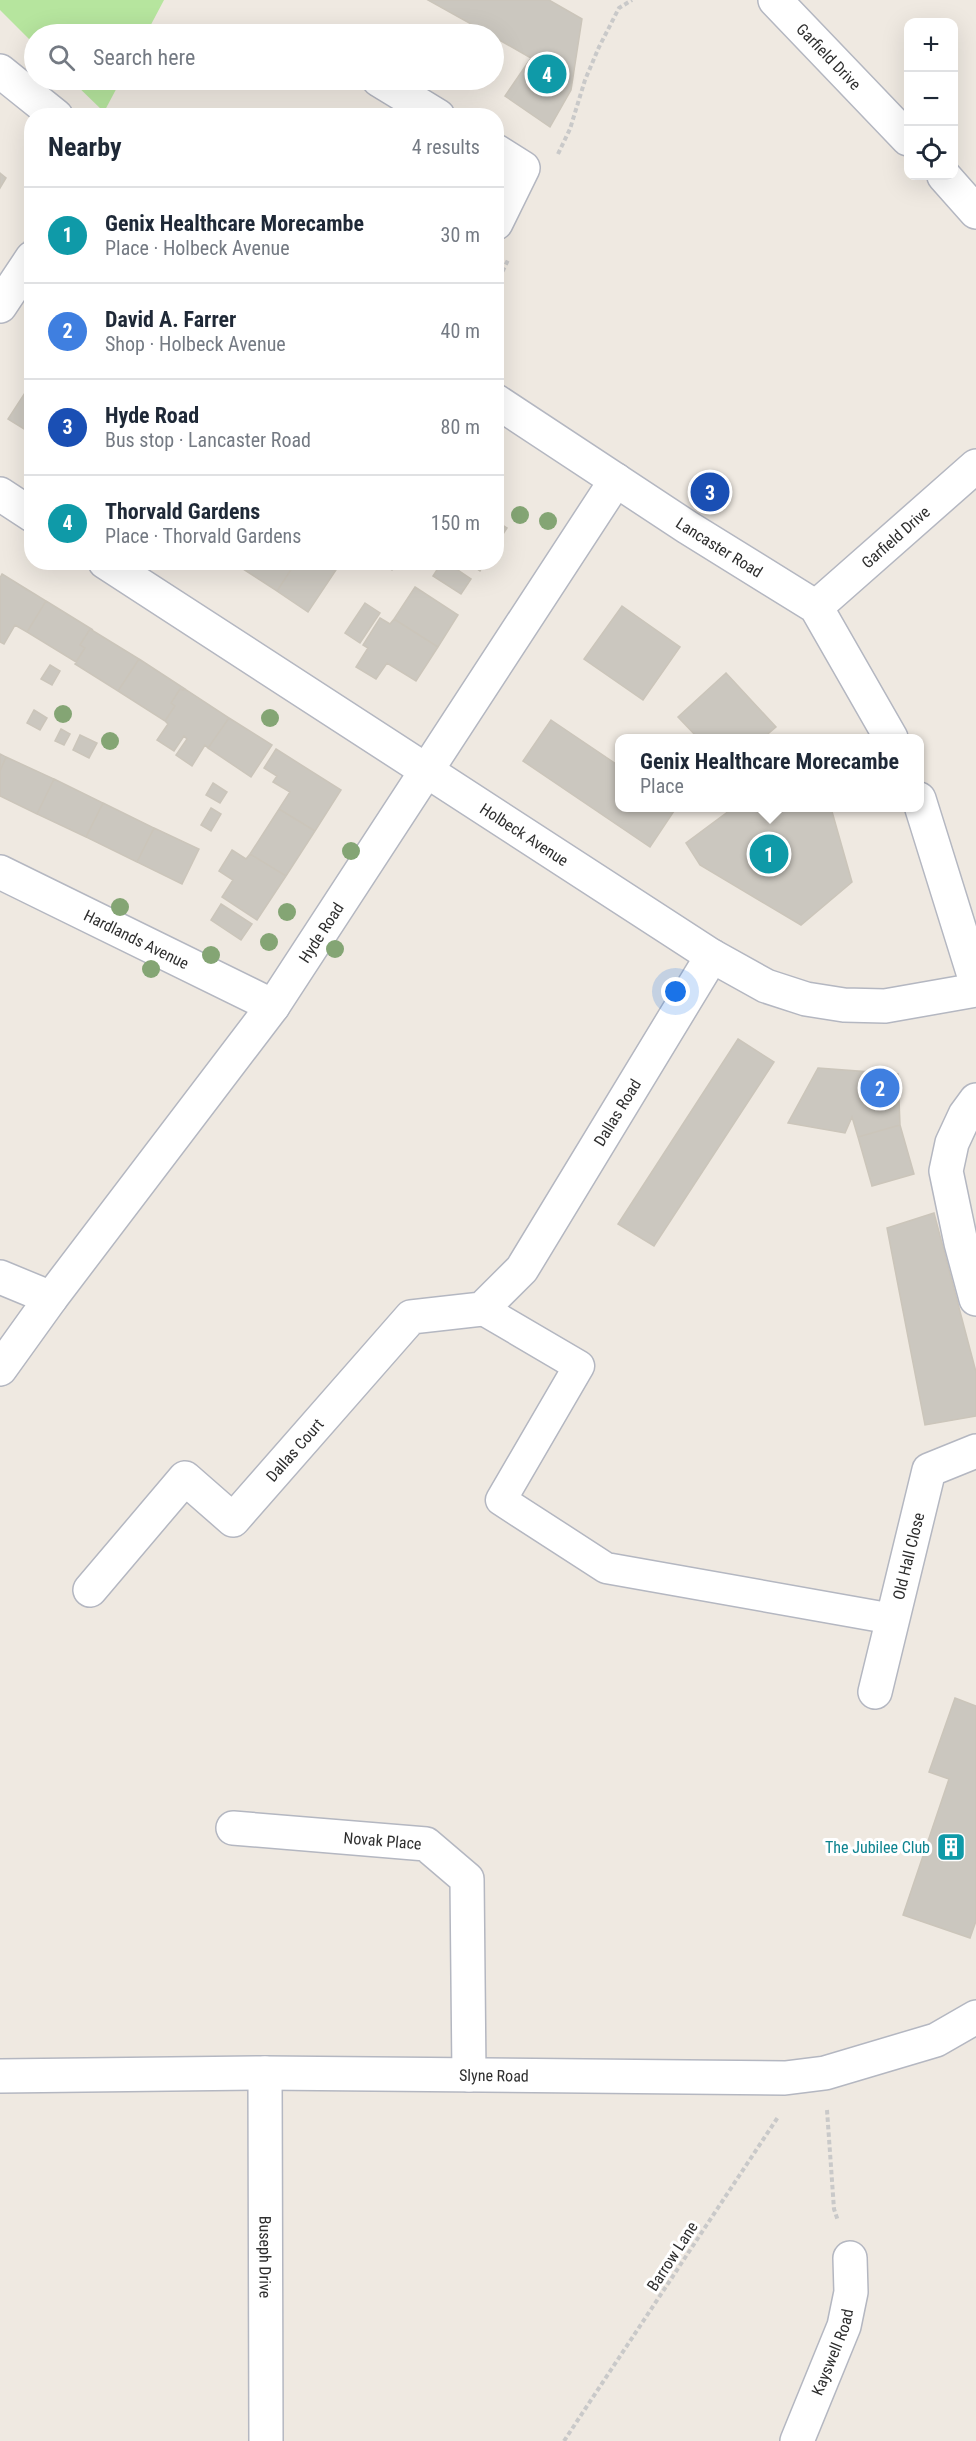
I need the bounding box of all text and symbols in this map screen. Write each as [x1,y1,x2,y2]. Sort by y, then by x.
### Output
map controls [904,18,958,180]
button: + [904,18,958,72]
street label: Garfield Drive [792,20,865,94]
search box [24,24,504,90]
icon: search [45,41,78,74]
text: Search here [93,45,195,70]
pin: 4 [528,52,566,97]
button: − [904,72,958,126]
button: locate [904,126,958,180]
text: Nearby [48,132,122,162]
text: 4 results [412,135,480,159]
text: Genix Healthcare Morecambe [105,211,364,236]
text: 1 [62,223,73,247]
text: 30 m [441,223,480,247]
text: Place · Holbeck Avenue [105,236,290,260]
text: David A. Farrer [105,307,236,332]
text: 2 [62,319,73,343]
text: 40 m [441,319,480,343]
text: Shop · Holbeck Avenue [105,332,286,356]
text: Hyde Road [105,403,199,428]
text: 3 [62,415,73,439]
text: 80 m [441,415,480,439]
text: Bus stop · Lancaster Road [105,428,311,452]
pin: 3 [690,470,730,514]
text: Thorvald Gardens [105,499,260,524]
street label: Garfield Drive [858,502,934,572]
text: 4 [62,511,73,535]
text: 150 m [431,511,480,535]
street label: Lancaster Road [672,513,766,582]
text: Place · Thorvald Gardens [105,524,301,548]
popup [615,734,924,812]
text: Genix Healthcare Morecambe [640,749,899,774]
text: Place [640,774,684,798]
street label: Holbeck Avenue [476,799,572,870]
pin: 1 [750,832,788,876]
street label: Hyde Road [295,899,348,966]
street label: Hardlands Avenue [81,906,192,973]
your location [661,977,690,1006]
pin: 2 [860,1066,900,1110]
street label: Dallas Road [590,1076,645,1149]
street label: Dallas Court [262,1414,328,1486]
street label: Old Hall Close [889,1511,928,1602]
street label: Novak Place [343,1828,422,1854]
building icon: The Jubilee Club [935,1831,967,1863]
place label: The Jubilee Club [825,1838,930,1857]
street label: Slyne Road [459,2066,529,2086]
street label: Buseph Drive [255,2216,275,2298]
street label: Barrow Lane [643,2218,702,2294]
street label: Kayswell Road [808,2307,857,2398]

